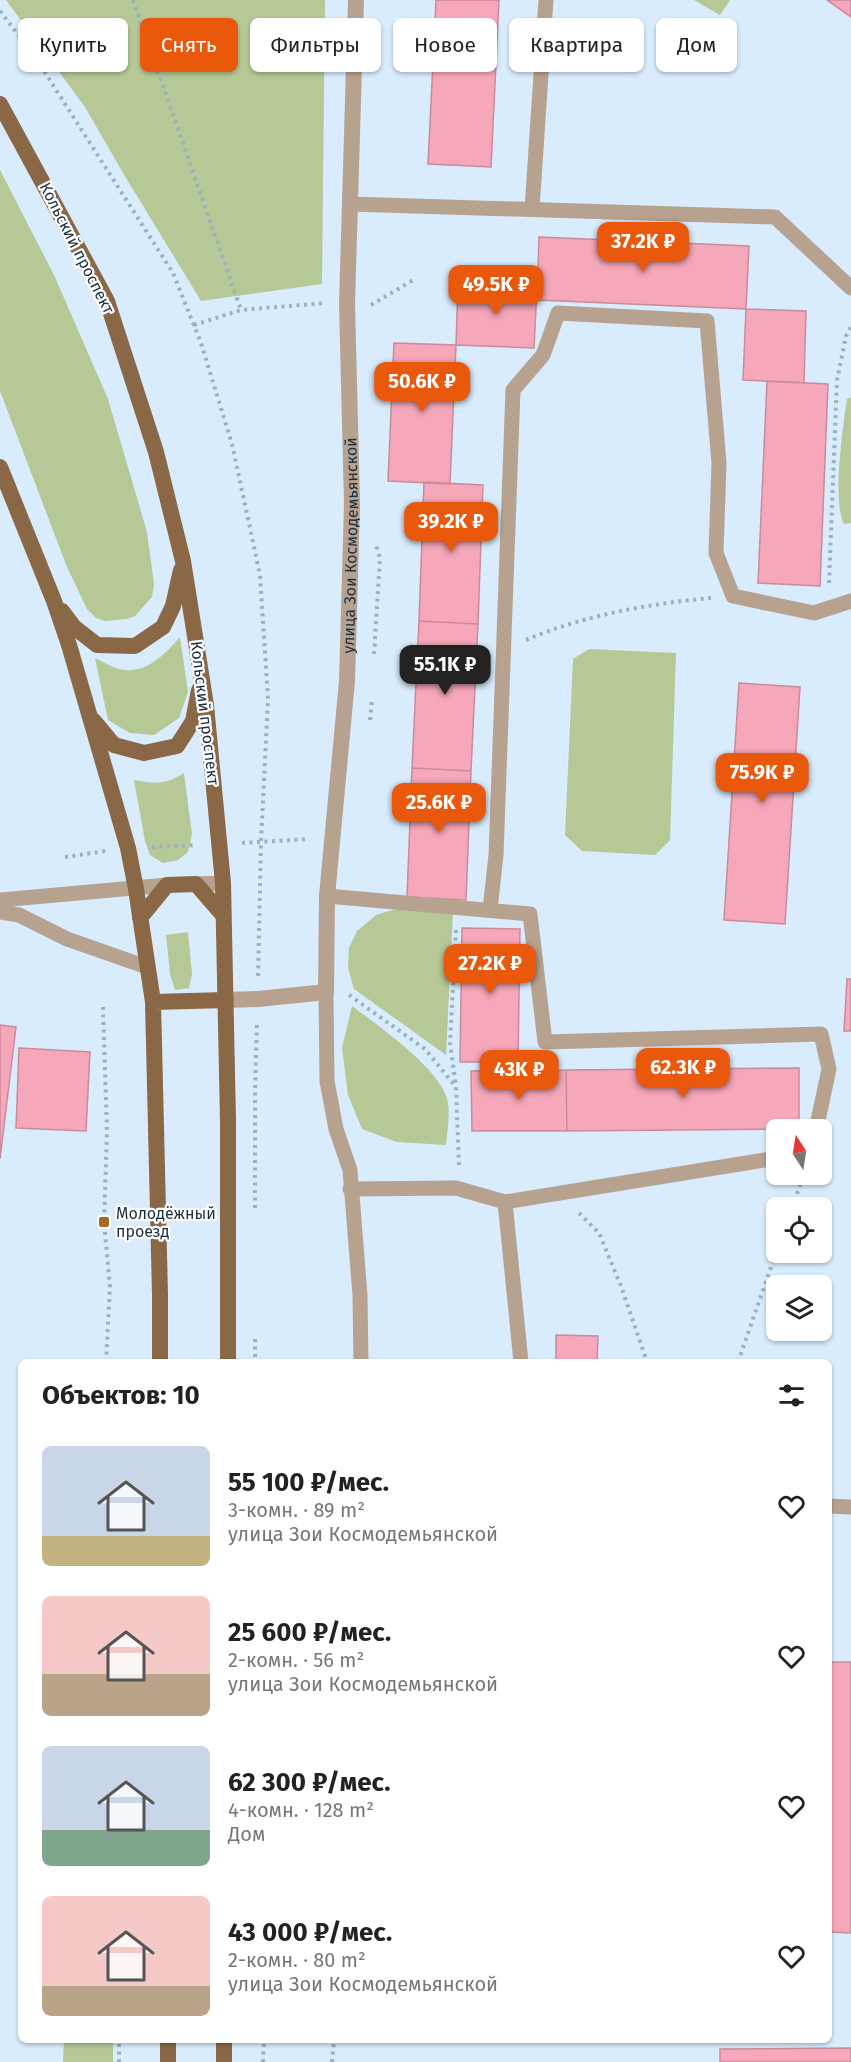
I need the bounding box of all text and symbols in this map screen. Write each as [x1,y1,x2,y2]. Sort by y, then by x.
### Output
chip: Купить [18,18,128,72]
chip: Снять [140,18,238,72]
chip: Фильтры [250,18,381,72]
chip: Новое [393,18,497,72]
chip: Квартира [509,18,644,72]
chip: Дом [656,18,737,72]
street label: Кольский проспект [36,179,119,318]
pin: 37.2K ₽ [588,222,698,273]
text: 37.2K ₽ [611,229,675,253]
pin: 49.5K ₽ [441,265,551,316]
text: 49.5K ₽ [462,272,530,296]
pin: 50.6K ₽ [367,362,477,413]
text: 50.6K ₽ [388,369,456,393]
street label: улица Зои Космодемьянской [338,437,362,654]
pin: 39.2K ₽ [396,502,506,553]
text: 39.2K ₽ [418,509,484,533]
street label: Кольский проспект [187,640,223,787]
pin: 55.1K ₽ [390,645,500,696]
text: 55.1K ₽ [414,652,476,676]
pin: 75.9K ₽ [707,753,817,804]
text: 75.9K ₽ [730,760,794,784]
pin: 25.6K ₽ [384,783,494,834]
text: 25.6K ₽ [406,790,472,814]
pin: 27.2K ₽ [435,944,545,995]
text: 27.2K ₽ [458,951,522,975]
pin: 62.3K ₽ [628,1048,738,1099]
pin: 43K ₽ [477,1050,561,1101]
text: 62.3K ₽ [650,1055,716,1079]
text: 43K ₽ [494,1057,544,1081]
north arrow [766,1119,832,1185]
map controls [766,1119,832,1341]
button: locate [766,1197,832,1263]
place label: Молодёжный проезд [116,1204,216,1241]
marker: Молодёжный проезд [97,1215,111,1229]
button: layers [766,1275,832,1341]
icon: filters [775,1379,808,1412]
text: Объектов: 10 [42,1380,200,1411]
text: 55 100 ₽/мес. [228,1467,389,1498]
icon: home [90,1470,162,1542]
icon: heart [775,1490,808,1523]
text: 3-комн. · 89 m² [228,1498,365,1522]
text: улица Зои Космодемьянской [228,1522,498,1546]
text: 25 600 ₽/мес. [228,1617,391,1648]
icon: home [90,1620,162,1692]
icon: heart [775,1640,808,1673]
text: 2-комн. · 56 m² [228,1648,364,1672]
text: улица Зои Космодемьянской [228,1672,498,1696]
text: 62 300 ₽/мес. [228,1767,390,1798]
icon: home [90,1770,162,1842]
icon: heart [775,1790,808,1823]
text: 4-комн. · 128 m² [228,1798,374,1822]
text: Дом [228,1822,265,1846]
text: 43 000 ₽/мес. [228,1917,392,1948]
icon: home [90,1920,162,1992]
icon: heart [775,1940,808,1973]
text: 2-комн. · 80 m² [228,1948,366,1972]
text: улица Зои Космодемьянской [228,1972,498,1996]

